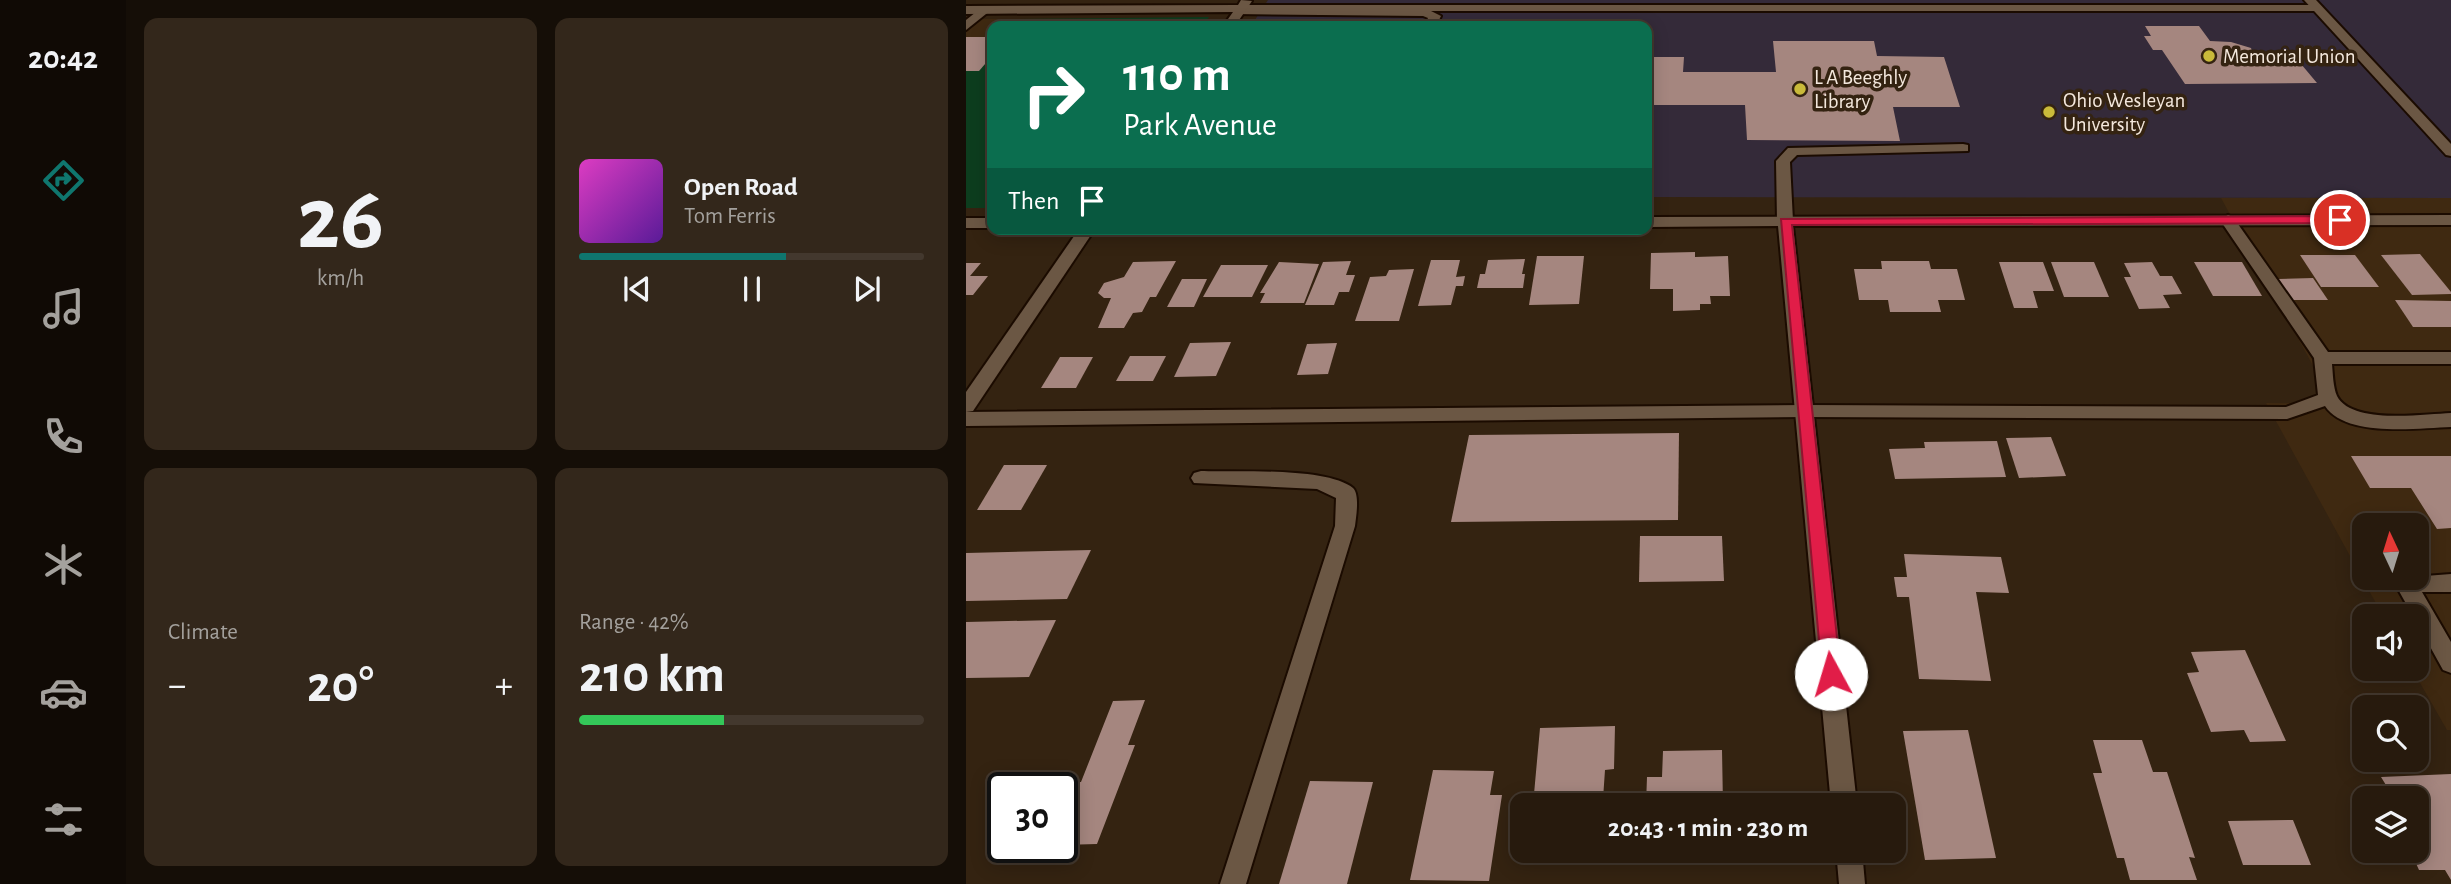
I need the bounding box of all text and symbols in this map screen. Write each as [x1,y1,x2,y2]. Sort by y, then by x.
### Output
text: 20:42 [28,42,98,74]
place label: Memorial Union [2223,46,2356,67]
marker: Memorial Union [2201,48,2217,64]
icon: right [1008,49,1099,140]
text: 110 m [1123,51,1231,100]
place label: L A Beeghly Library [1814,67,1907,112]
marker: L A Beeghly Library [1792,81,1808,97]
place label: Ohio Wesleyan University [2063,90,2185,135]
marker: Ohio Wesleyan University [2041,104,2057,120]
text: Park Avenue [1123,109,1277,141]
icon: directions [39,156,88,205]
text: 26 [297,174,384,265]
text: Open Road [684,174,798,200]
icon: arrive [1073,182,1111,220]
text: Then [1008,188,1059,214]
pin [2310,190,2370,250]
icon: arrive [2321,201,2359,239]
text: Tom Ferris [684,205,776,228]
text: km/h [317,267,364,290]
icon: previous [618,270,656,308]
icon: pause [733,270,771,308]
icon: next [848,270,886,308]
icon: music [39,284,88,333]
icon: phone [39,412,88,461]
north arrow [2352,513,2429,590]
map controls [2352,513,2429,863]
icon: climate [39,540,88,589]
button: sound [2352,604,2429,681]
text: Range · 42% [579,611,689,634]
text: Climate [168,621,238,644]
position arrow [1794,637,1868,711]
text: 210 km [579,649,725,701]
text: 20° [307,659,374,711]
text: − [168,667,186,705]
text: + [495,667,513,705]
icon: car [39,668,88,717]
button: search [2352,695,2429,772]
speed limit sign: 30 [987,772,1078,863]
button: layers [2352,786,2429,863]
icon: filters [39,795,88,844]
text: 20:43 · 1 min · 230 m [1608,815,1808,841]

